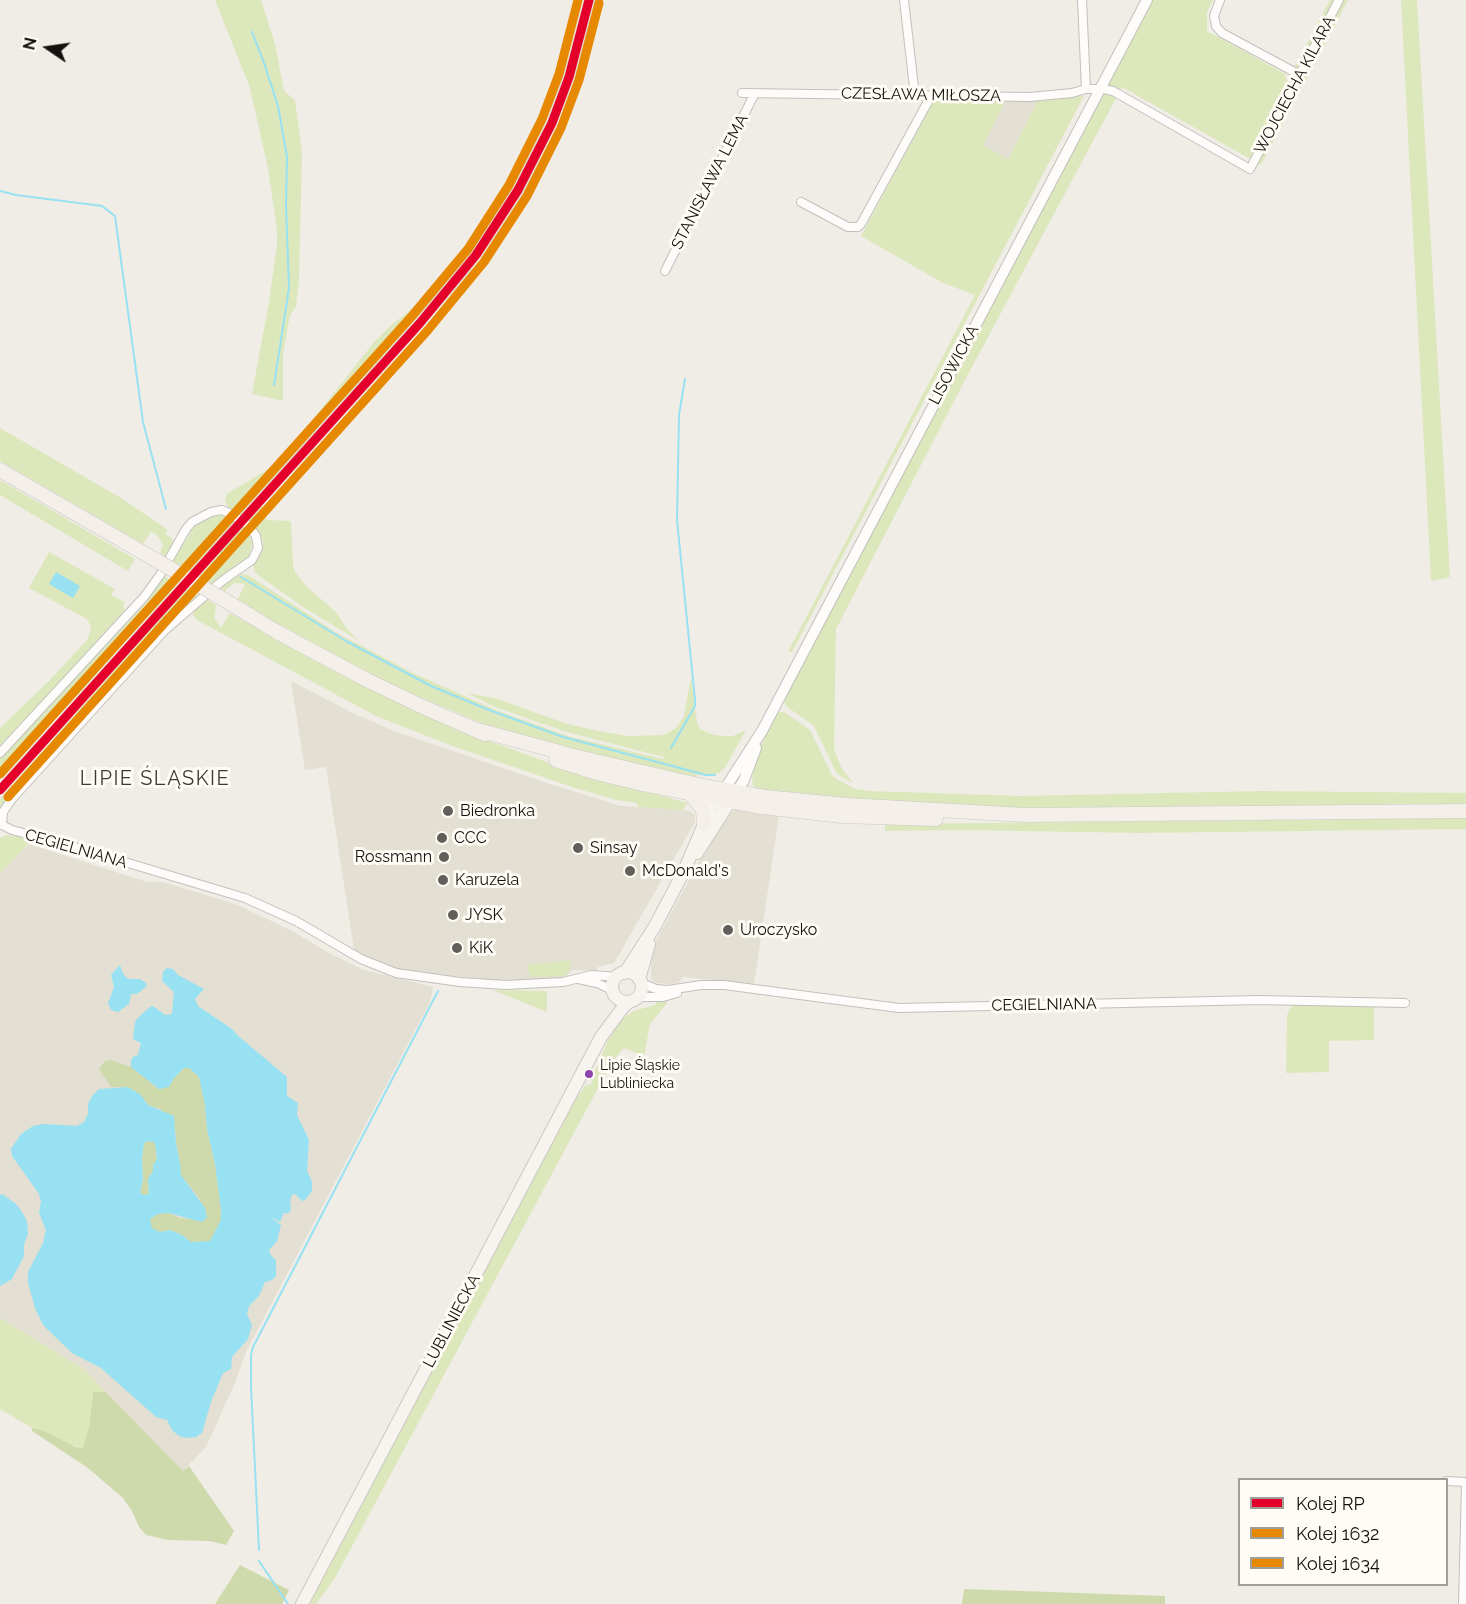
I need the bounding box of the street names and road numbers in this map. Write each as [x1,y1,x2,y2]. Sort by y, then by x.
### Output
street label: WOJCIECHA KILARA [1251,13,1339,157]
street label: CZESŁAWA MIŁOSZA [841,84,1001,106]
street label: STANISŁAWA LEMA [668,111,752,253]
street label: LISOWICKA [925,322,983,408]
street label: CEGIELNIANA [23,825,129,873]
street label: CEGIELNIANA [991,994,1097,1016]
street label: LUBLINIECKA [419,1271,485,1371]

